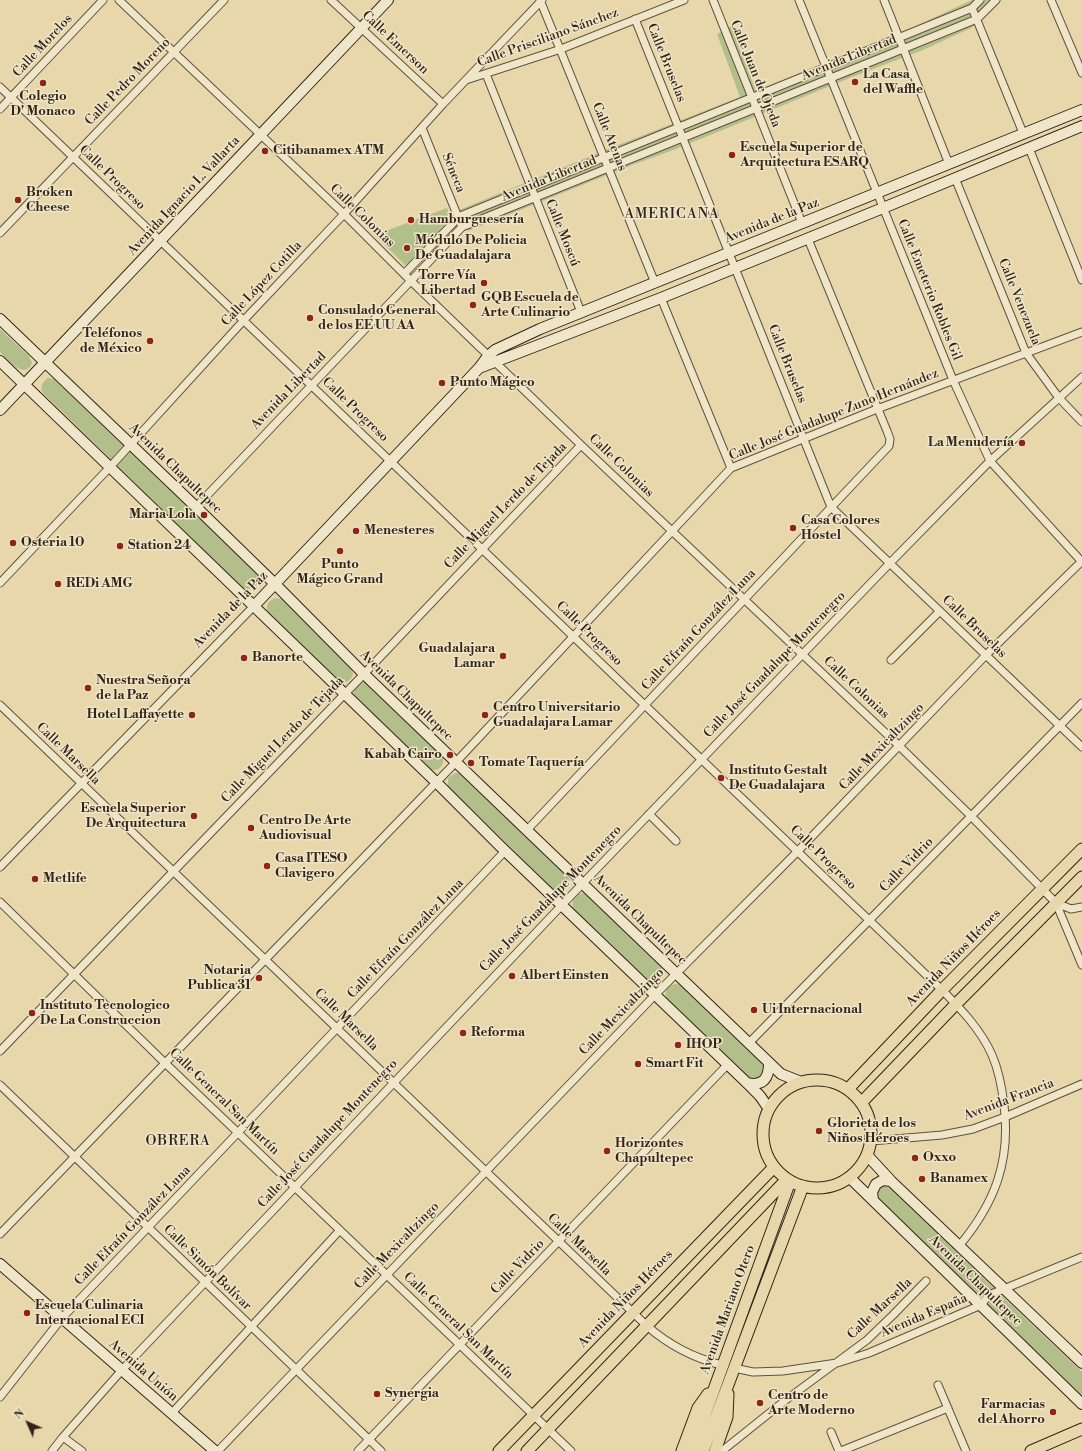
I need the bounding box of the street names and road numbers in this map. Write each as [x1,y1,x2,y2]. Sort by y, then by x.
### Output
street label: Calle Prisciliano Sánchez [475,5,621,71]
street label: Calle Emerson [358,8,432,78]
street label: Calle Morelos [10,11,76,81]
street label: Calle Juan de Ojeda [726,18,784,130]
street label: Calle Bruselas [643,21,689,105]
street label: Avenida Libertad [799,32,899,84]
street label: Calle Pedro Moreno [82,35,174,129]
street label: Calle Atenas [588,100,630,174]
street label: Avenida Ignacio L. Vallarta [125,133,243,259]
street label: Calle Progreso [76,142,148,214]
street label: Séneca [438,151,468,195]
street label: Avenida Libertad [499,153,599,205]
street label: Calle Colonias [326,181,398,251]
street label: Avenida de la Paz [722,195,822,247]
street label: Calle Moscú [541,197,583,269]
street label: Calle Emeterio Robles Gil [894,217,964,363]
street label: Calle López Cotilla [219,238,305,330]
street label: Calle Venezuela [995,256,1043,348]
street label: Calle Bruselas [764,322,810,406]
street label: Avenida Libertad [248,349,330,433]
street label: Calle José Guadalupe Zuno Hernández [727,366,941,464]
street label: Calle Progreso [319,374,391,446]
street label: Avenida Chapultepec [125,420,225,518]
street label: Calle Colonias [585,431,657,501]
street label: Calle Miguel Lerdo de Tejada [442,440,570,572]
street label: Calle Efraín González Luna [639,566,759,694]
street label: Avenida de la Paz [190,568,272,652]
street label: Calle José Guadalupe Montenegro [701,589,849,741]
street label: Calle Bruselas [939,592,1009,662]
street label: Calle Progreso [553,598,625,670]
street label: Avenida Chapultepec [356,647,456,745]
street label: Calle Colonias [820,654,892,722]
street label: Calle Miguel Lerdo de Tejada [219,674,347,806]
street label: Calle Mexicaltzingo [836,700,928,794]
street label: Calle Marsella [33,720,103,788]
street label: Calle Progreso [787,822,859,894]
street label: Calle José Guadalupe Montenegro [477,823,625,975]
street label: Calle Vidrio [877,834,937,896]
street label: Avenida Chapultepec [590,871,690,969]
street label: Calle Efraín González Luna [345,876,467,1002]
street label: Avenida Niños Héroes [904,906,1004,1010]
street label: Calle Mexicaltzingo [576,965,668,1059]
street label: Calle Marsella [311,986,381,1054]
street label: Calle General San Martín [166,1045,282,1159]
street label: Calle José Guadalupe Montenegro [255,1056,401,1212]
street label: Avenida Francia [962,1076,1056,1124]
street label: Calle Efraín González Luna [72,1163,194,1289]
street label: Calle Mexicaltzingo [351,1199,443,1293]
street label: Calle Marsella [544,1211,614,1279]
street label: Calle Simón Bolívar [160,1222,254,1314]
street label: Avenida Chapultepec [925,1232,1025,1330]
street label: Calle Vidrio [488,1236,548,1298]
street label: Avenida Mariano Otero [697,1243,759,1377]
street label: Avenida Niños Héroes [576,1247,676,1351]
street label: Calle General San Martín [400,1269,516,1383]
street label: Calle Marsella [844,1275,916,1343]
street label: Avenida España [878,1291,970,1341]
street label: Avenida Unión [105,1337,181,1405]

